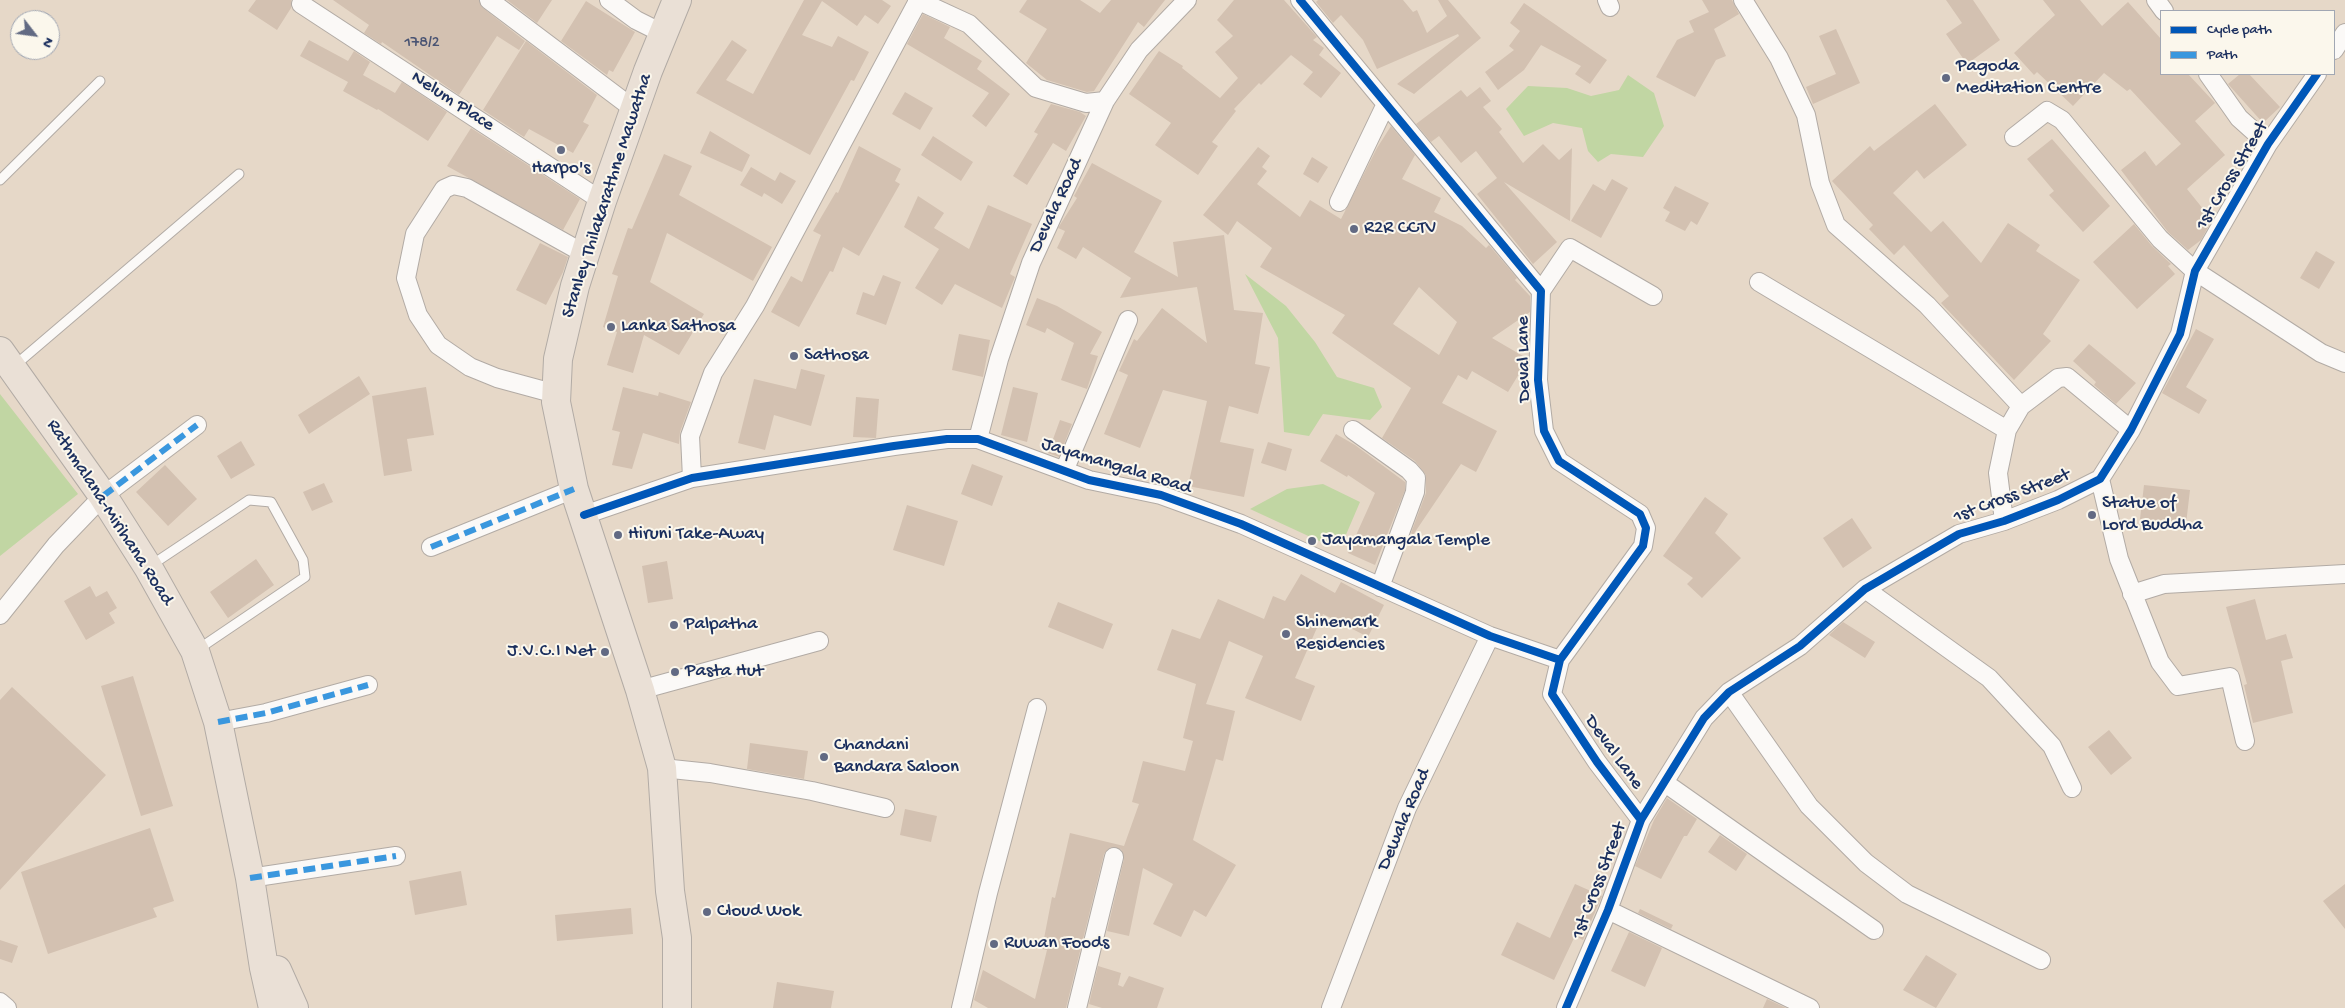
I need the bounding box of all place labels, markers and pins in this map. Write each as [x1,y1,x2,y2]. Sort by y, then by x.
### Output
place label: Pagoda Meditation Centre [1956,56,2101,100]
marker: Pagoda Meditation Centre [1940,72,1952,84]
marker: Harpo's [555,144,567,156]
place label: Harpo's [531,158,591,180]
place label: R2R CCTV [1364,218,1436,240]
marker: R2R CCTV [1348,223,1360,235]
place label: Lanka Sathosa [621,316,736,338]
marker: Lanka Sathosa [605,321,617,333]
place label: Sathosa [804,345,869,367]
marker: Sathosa [788,350,800,362]
place label: Statue of Lord Buddha [2102,493,2203,537]
marker: Statue of Lord Buddha [2086,509,2098,521]
place label: Hiruni Take-Away [628,524,764,546]
marker: Hiruni Take-Away [612,529,624,541]
place label: Jayamangala Temple [1322,530,1490,552]
marker: Jayamangala Temple [1306,535,1318,547]
place label: Shinemark Residencies [1296,612,1384,656]
place label: Palpatha [684,614,758,636]
marker: Palpatha [668,619,680,631]
marker: Shinemark Residencies [1280,628,1292,640]
place label: J.V.C.I Net [507,641,595,663]
marker: J.V.C.I Net [599,646,611,658]
place label: Pasta Hut [685,661,763,683]
marker: Pasta Hut [669,666,681,678]
place label: Chandani Bandara Saloon [834,735,959,779]
marker: Chandani Bandara Saloon [818,751,830,763]
place label: Cloud Wok [717,901,800,923]
marker: Cloud Wok [701,906,713,918]
place label: Ruwan Foods [1004,933,1109,955]
marker: Ruwan Foods [988,938,1000,950]

